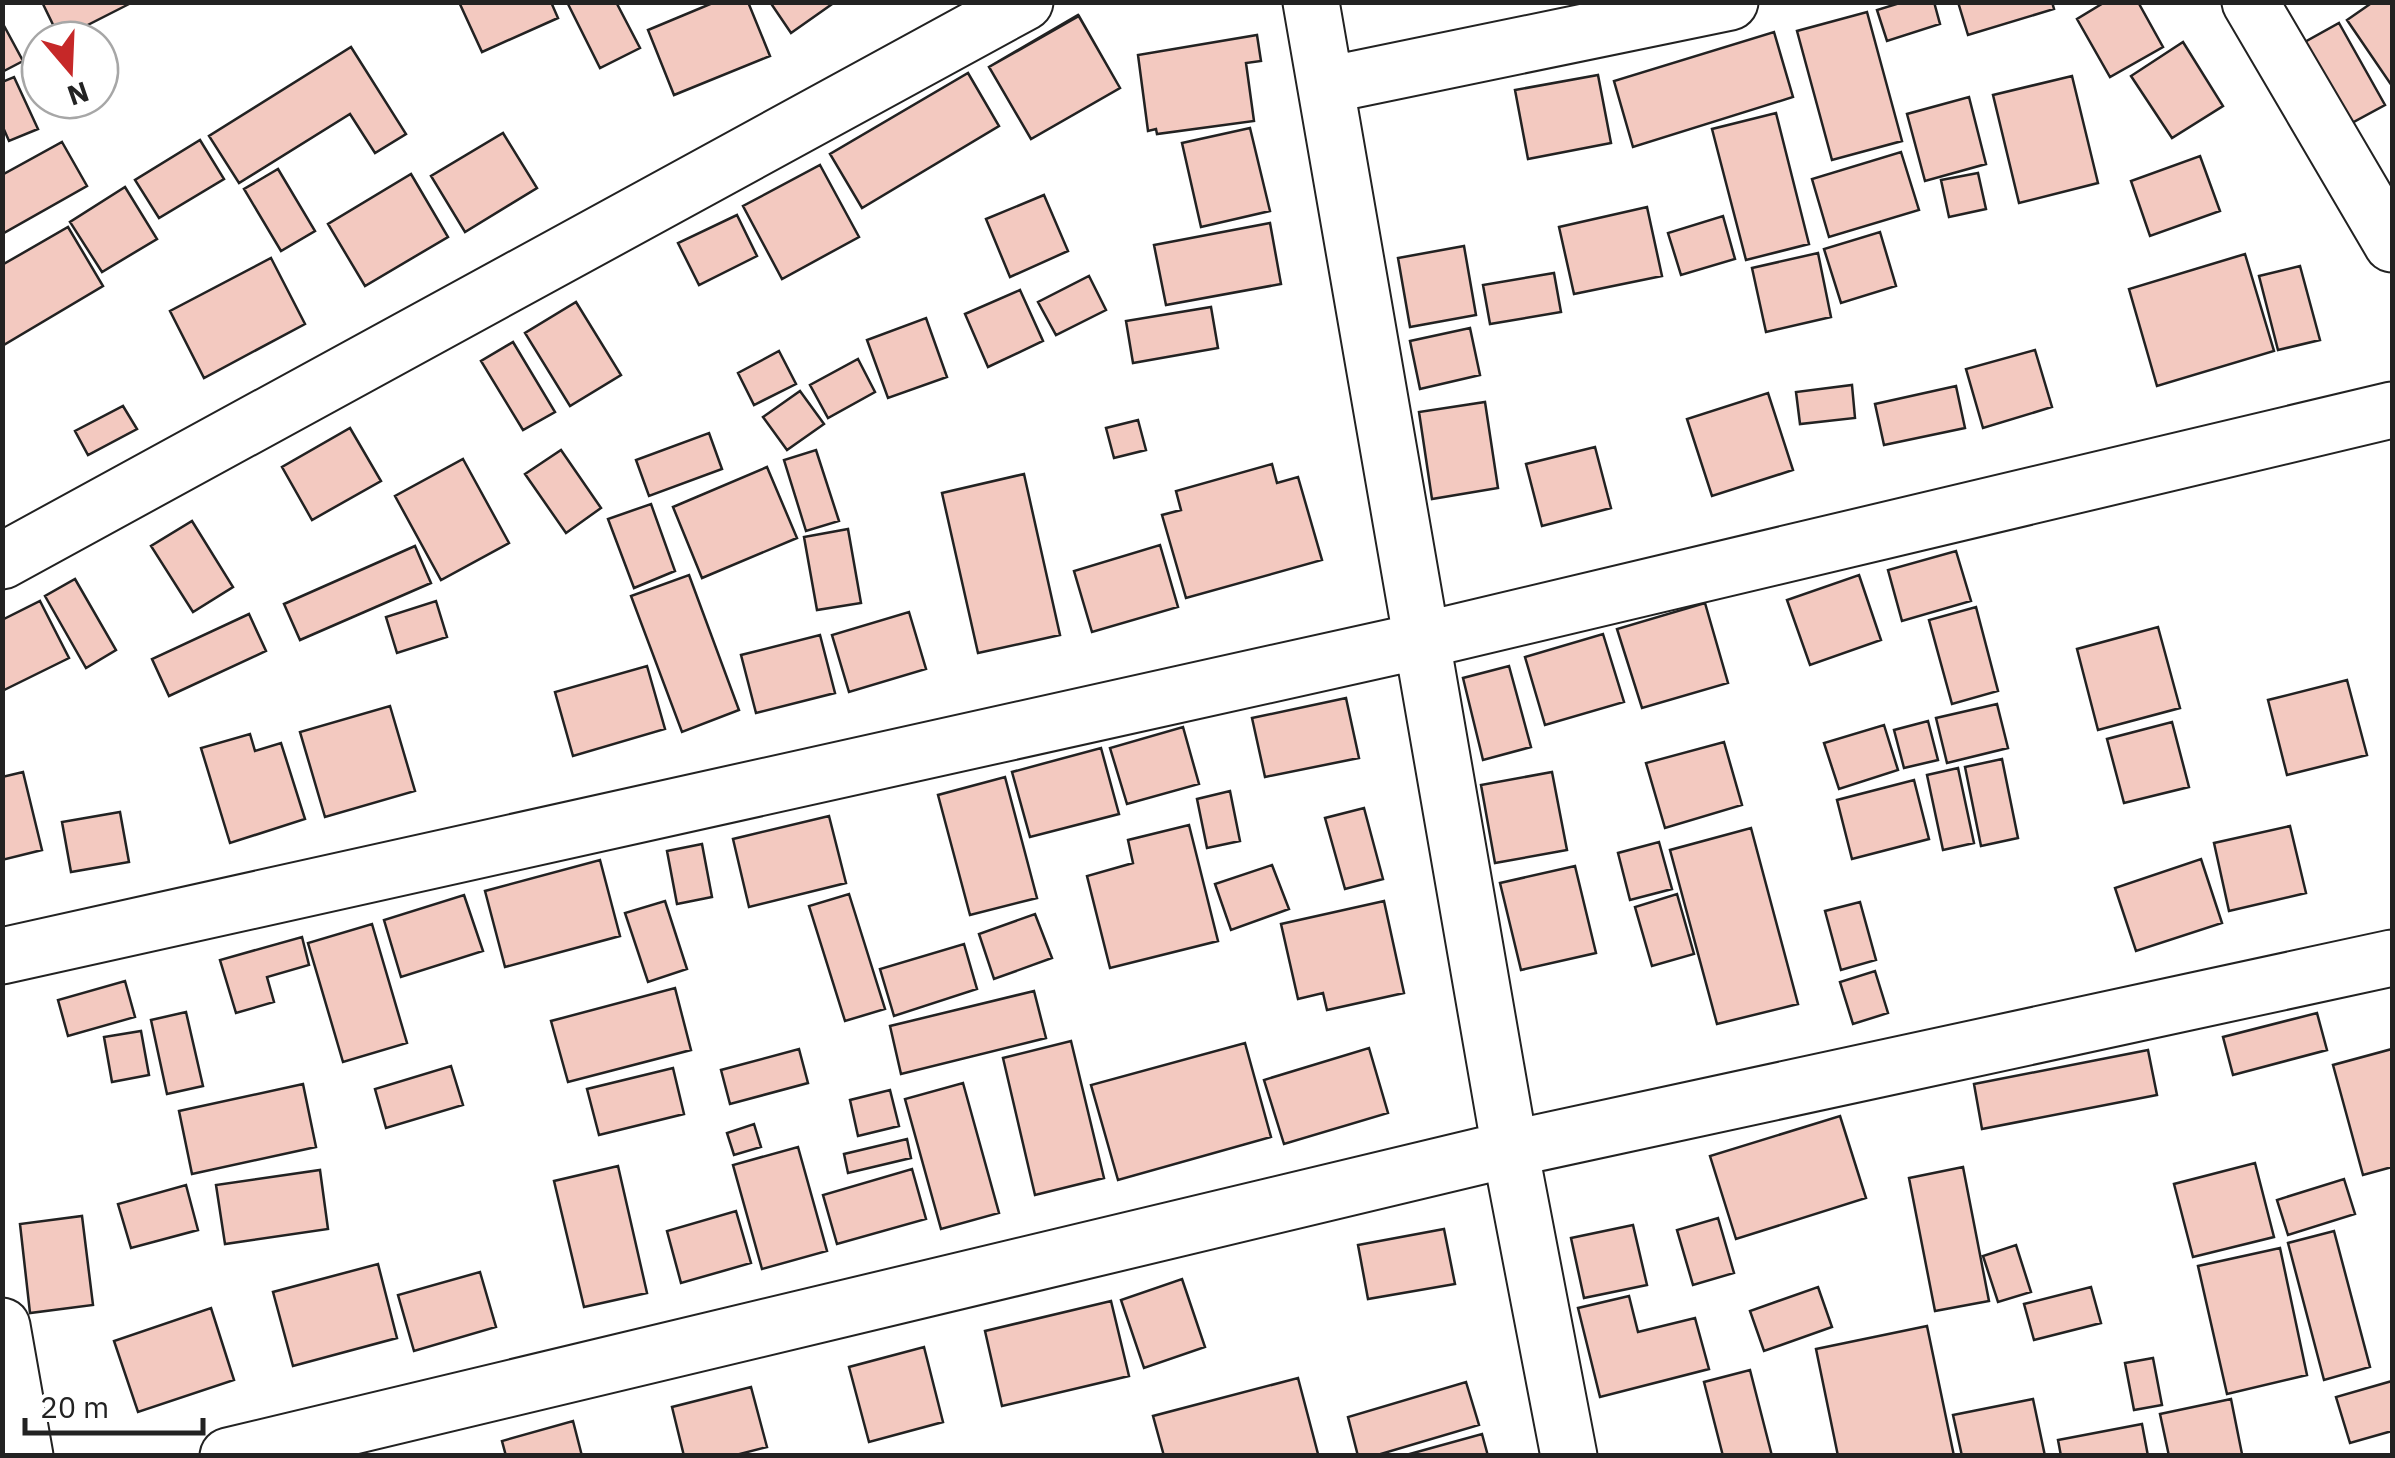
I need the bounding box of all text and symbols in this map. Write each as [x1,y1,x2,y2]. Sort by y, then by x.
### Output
north arrow [20,20,120,120]
text: N [63,73,94,115]
scale bar [25,1373,202,1435]
text: 20 m [40,1387,109,1426]

